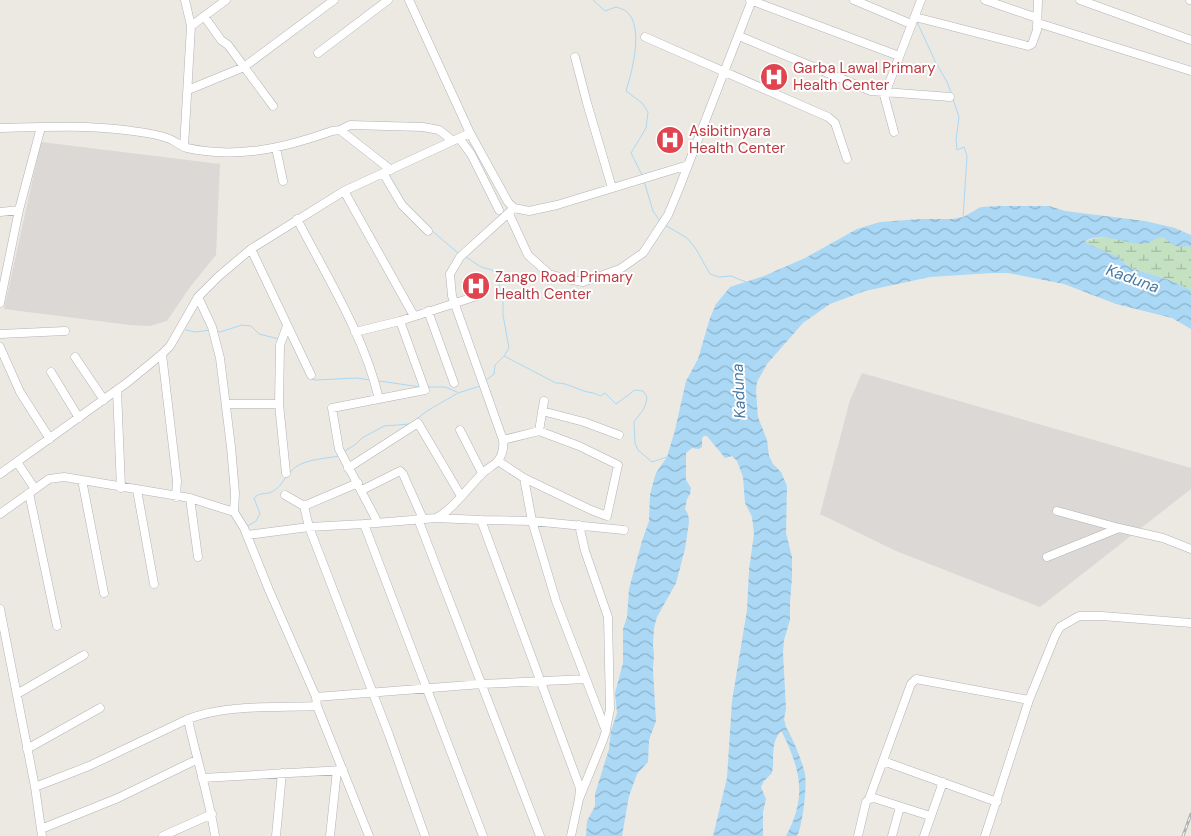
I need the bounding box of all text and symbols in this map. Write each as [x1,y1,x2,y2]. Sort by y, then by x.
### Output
place label: Garba Lawal Primary Health Center [793,58,936,95]
hospital icon: Garba Lawal Primary Health Center [759,62,789,92]
place label: Asibitinyara Health Center [689,121,786,158]
hospital icon: Asibitinyara Health Center [655,125,685,155]
water label: Kaduna [1103,259,1162,298]
place label: Zango Road Primary Health Center [495,267,634,304]
hospital icon: Zango Road Primary Health Center [461,271,491,301]
water label: Kaduna [727,363,750,419]

